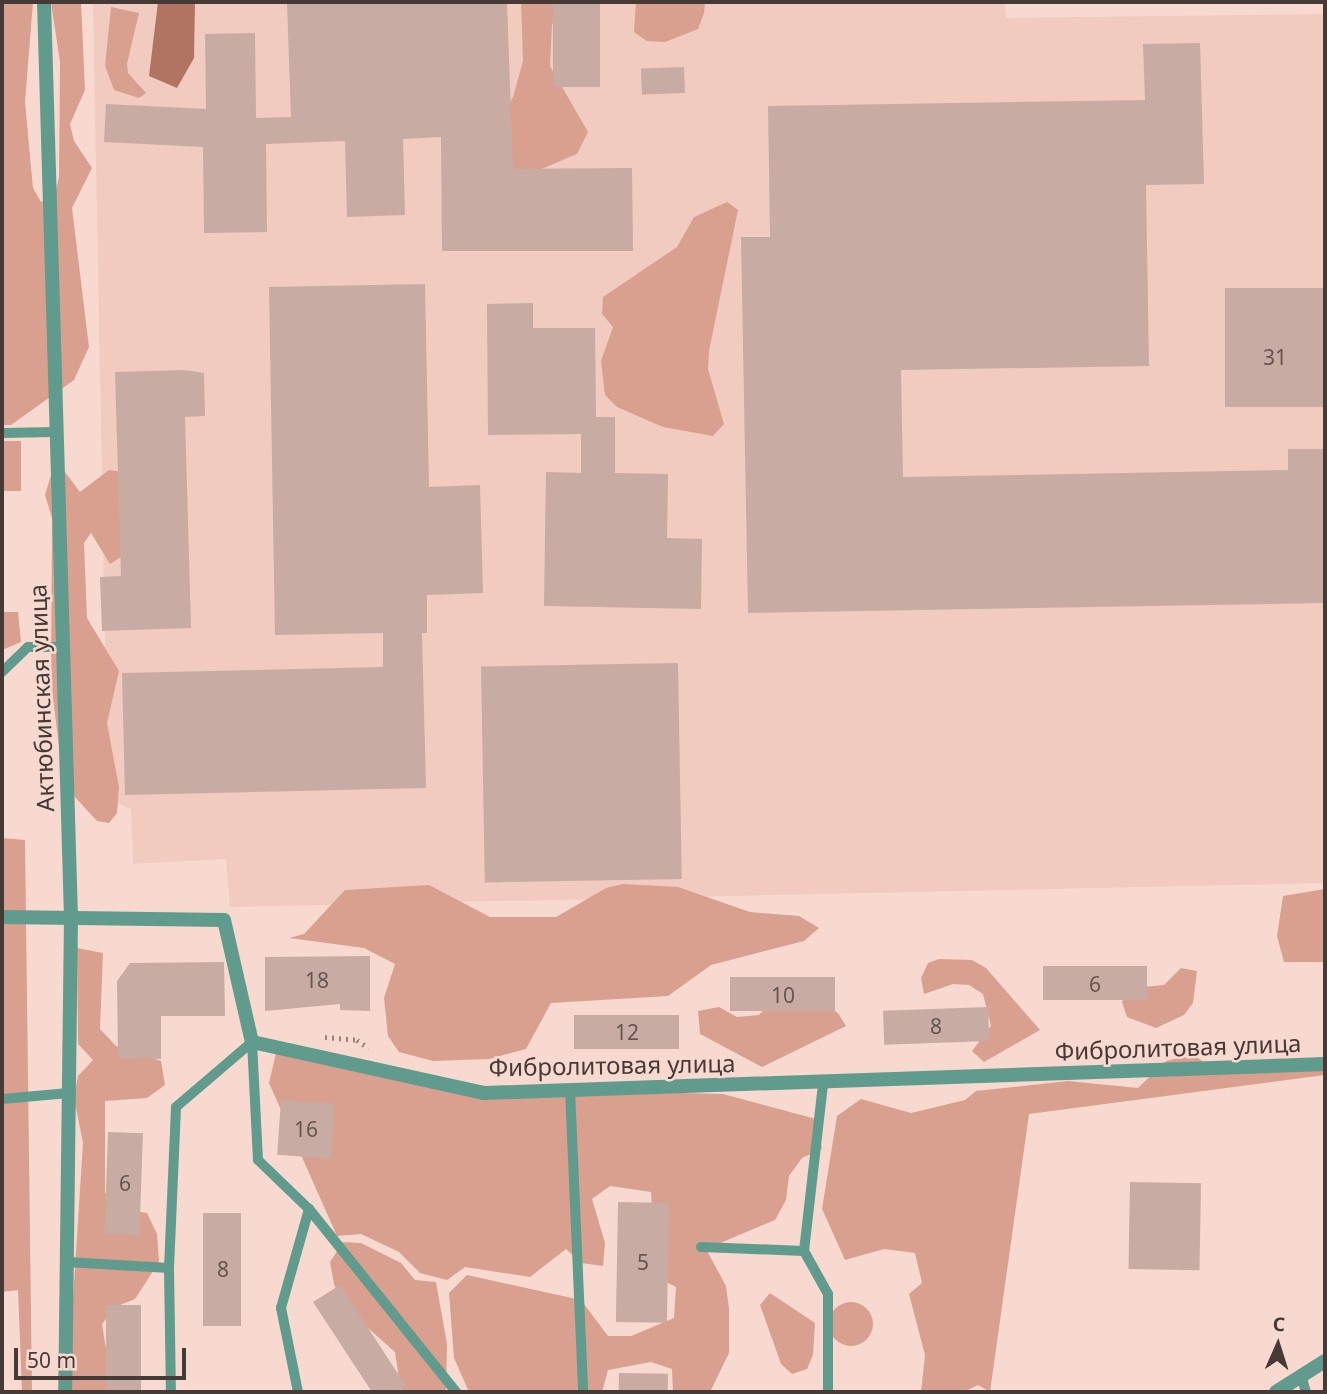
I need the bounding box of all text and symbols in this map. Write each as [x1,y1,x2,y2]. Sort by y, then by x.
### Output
house number: 31 [1263,344,1287,370]
street label: Актюбинская улица [23,584,59,812]
house number: 18 [305,967,329,993]
house number: 6 [1089,971,1101,997]
house number: 10 [771,982,795,1008]
house number: 8 [930,1013,942,1039]
house number: 12 [615,1019,639,1045]
street label: Фибролитовая улица [1054,1028,1302,1066]
street label: Фибролитовая улица [488,1048,736,1082]
house number: 16 [294,1116,318,1142]
house number: 6 [119,1170,131,1196]
house number: 5 [637,1249,649,1275]
house number: 8 [217,1256,229,1282]
north arrow [1243,1310,1313,1380]
text: С [1272,1311,1286,1337]
scale bar [18,1334,189,1378]
text: 50 m [27,1346,76,1374]

